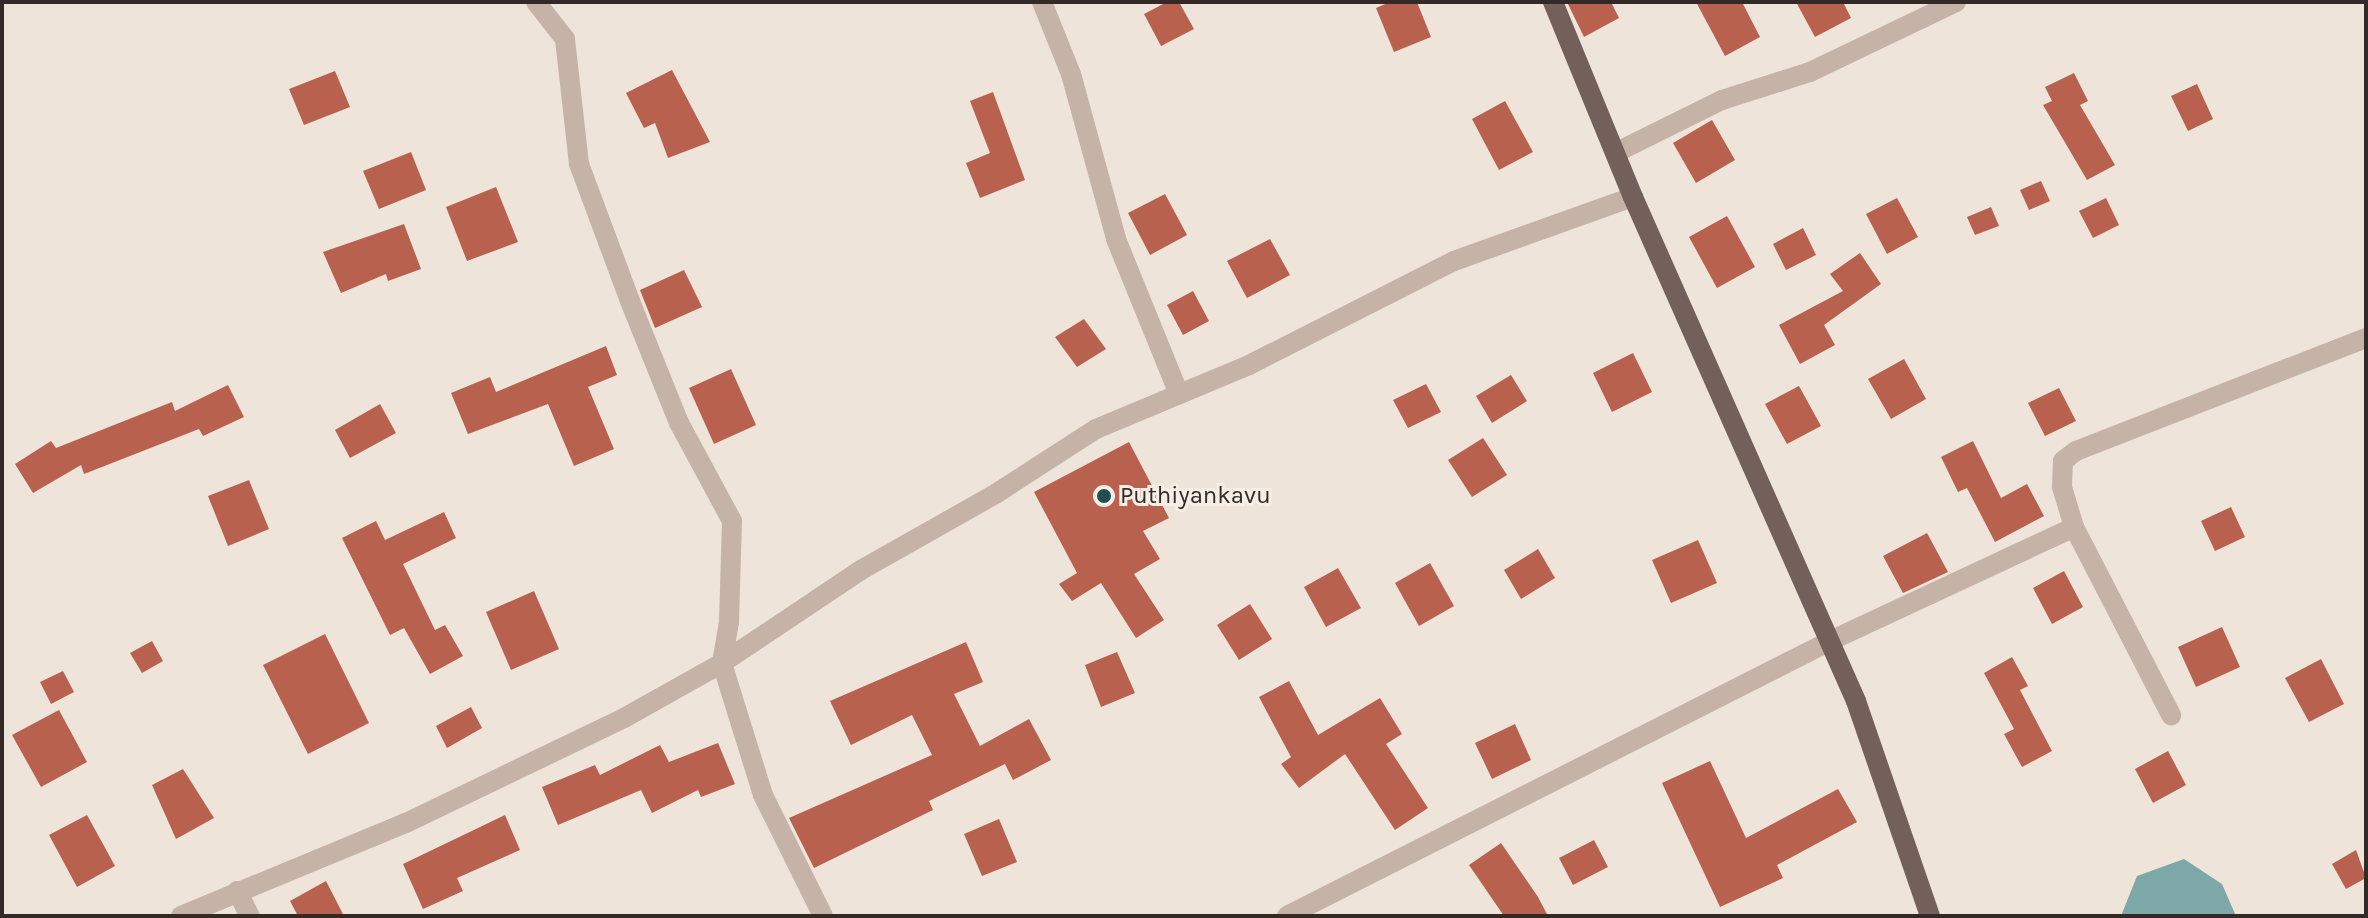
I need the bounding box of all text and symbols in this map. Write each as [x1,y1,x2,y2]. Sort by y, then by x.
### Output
place label: Puthiyankavu [1120,482,1271,510]
marker: Puthiyankavu [1095,487,1113,505]

